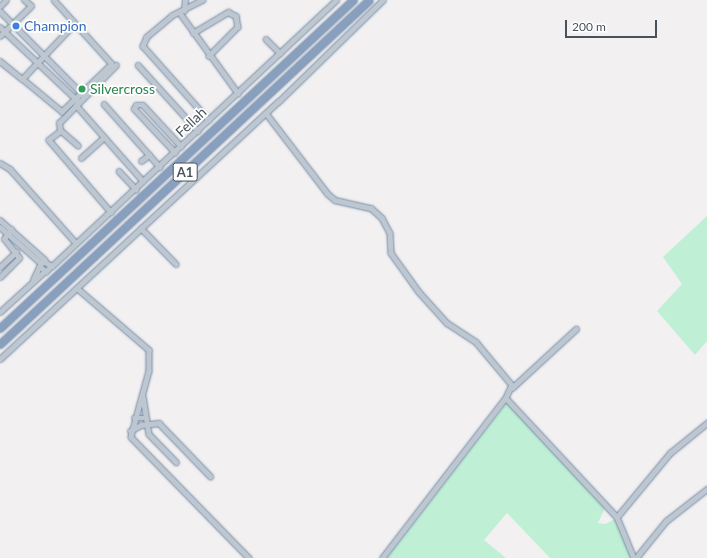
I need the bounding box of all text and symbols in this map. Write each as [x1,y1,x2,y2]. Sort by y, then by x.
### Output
scale bar [567,12,659,38]
place label: Champion [24,18,87,34]
text: 200 m [572,19,606,34]
marker: Champion [11,21,21,31]
place label: Silvercross [90,81,155,97]
marker: Silvercross [77,84,87,94]
street label: Fellah [172,104,210,140]
road number: A1 [172,161,198,183]

